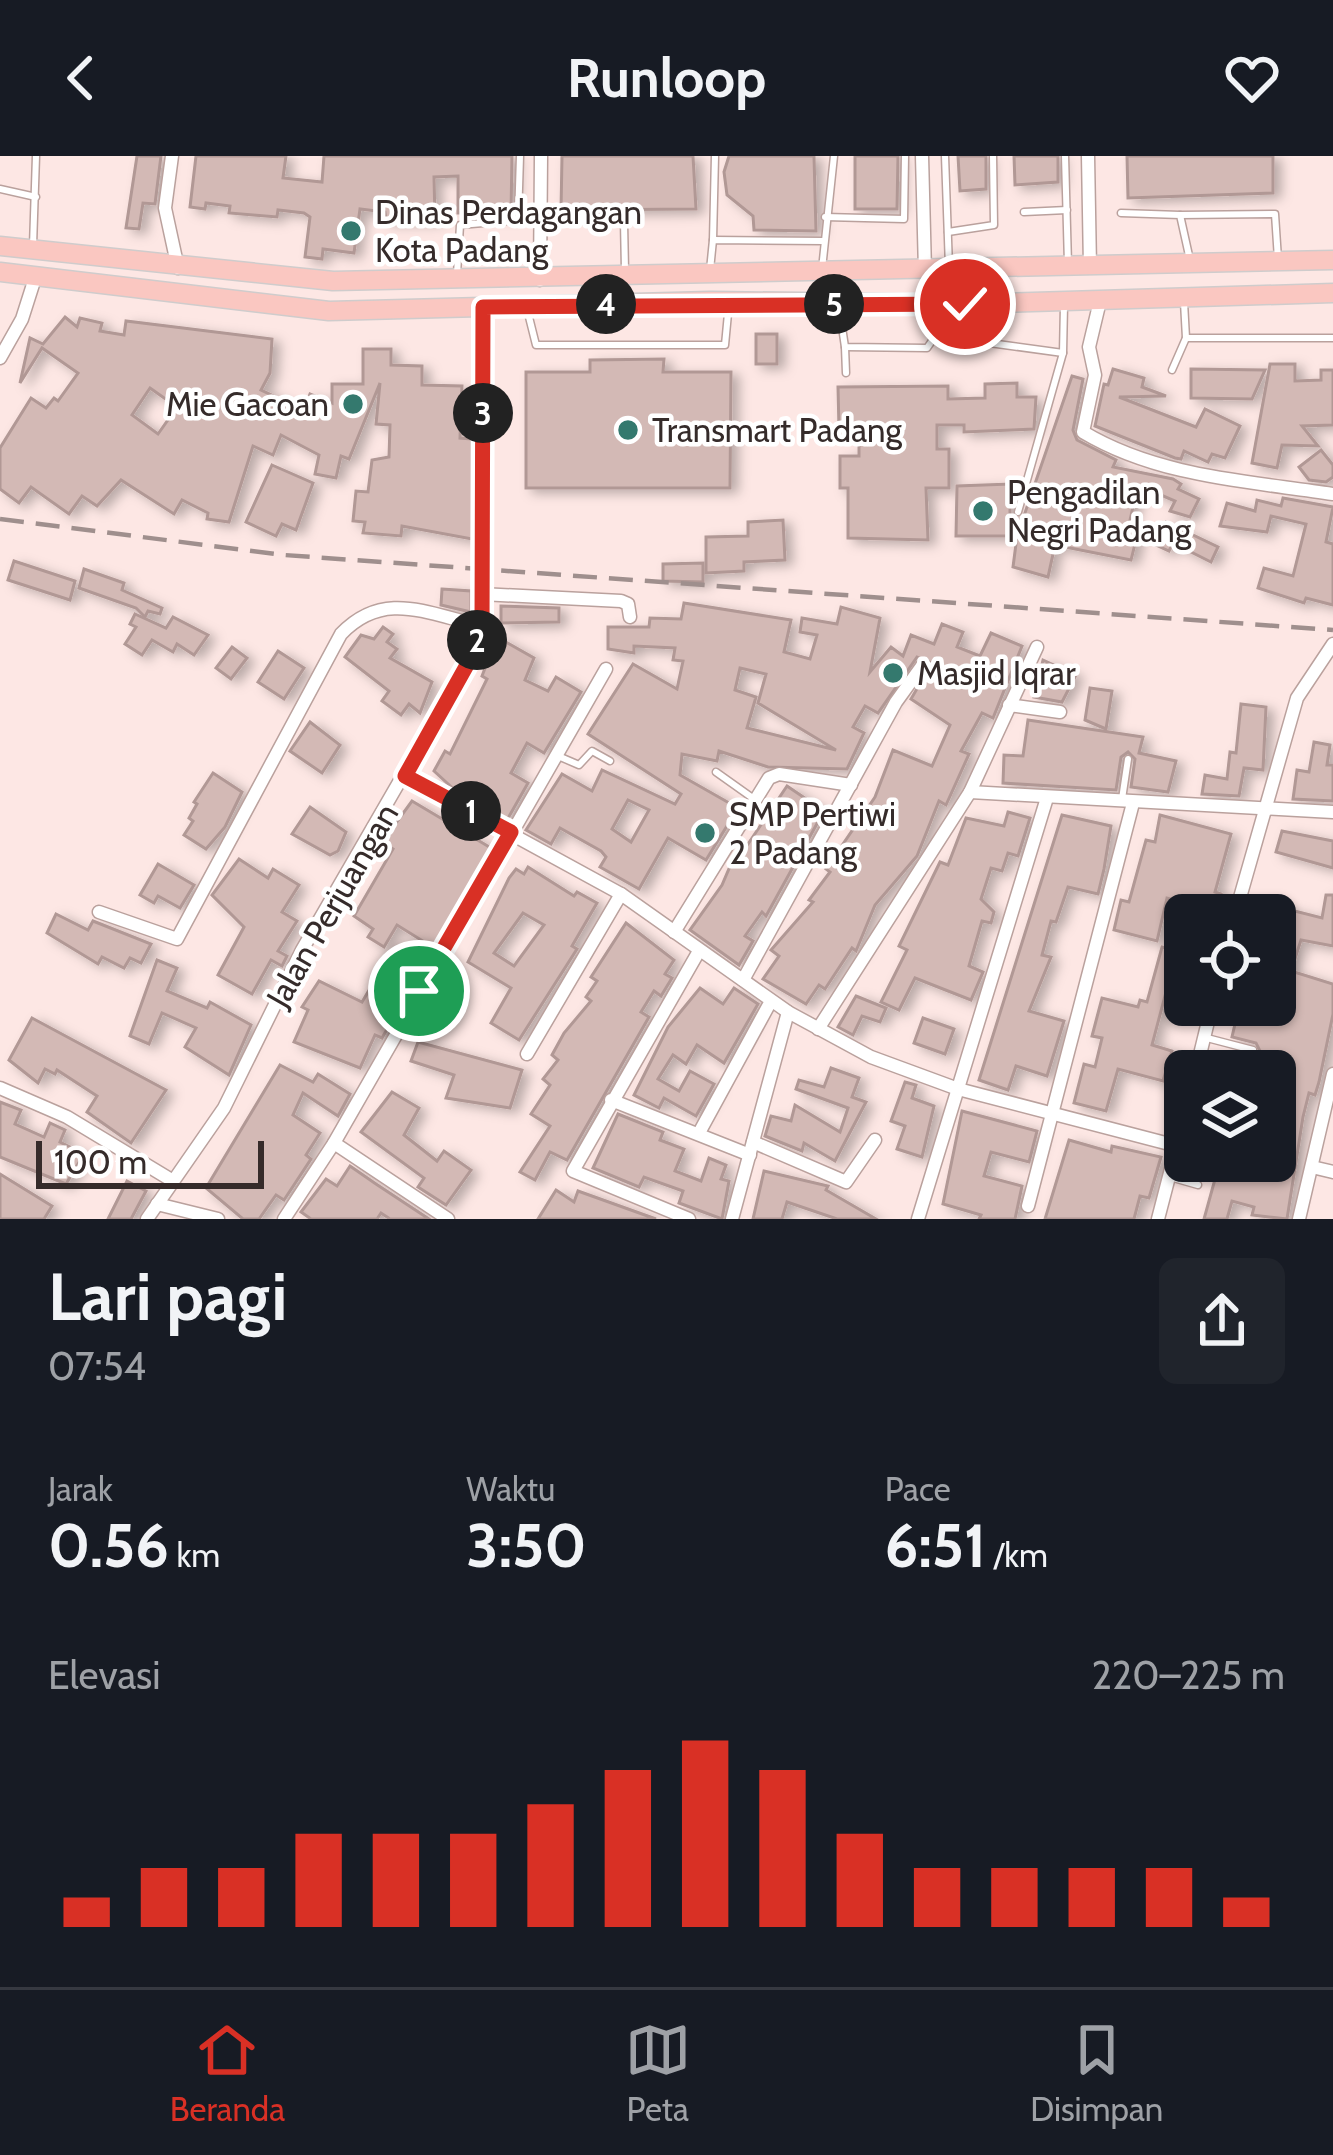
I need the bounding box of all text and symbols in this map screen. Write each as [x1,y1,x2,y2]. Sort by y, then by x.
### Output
icon: back [48,45,114,111]
text: Runloop [567,45,766,111]
icon: heart [1219,45,1285,111]
place label: Dinas Perdagangan Kota Padang [375,192,642,270]
marker: Dinas Perdagangan Kota Padang [338,218,364,244]
pin [914,253,1016,355]
icon: check [932,271,998,337]
pin: 4 [576,274,636,334]
pin: 5 [804,274,864,334]
text: 4 [596,284,616,324]
text: 5 [825,284,843,324]
pin: 3 [453,383,513,443]
place label: Mie Gacoan [166,384,329,424]
marker: Mie Gacoan [340,391,366,417]
text: 3 [474,393,492,433]
place label: Transmart Padang [652,410,902,450]
marker: Transmart Padang [615,417,641,443]
place label: Pengadilan Negri Padang [1007,472,1192,550]
marker: Pengadilan Negri Padang [970,498,996,524]
pin: 2 [447,610,507,670]
text: 2 [468,620,486,660]
place label: Masjid Iqrar [917,653,1076,693]
marker: Masjid Iqrar [880,660,906,686]
pin: 1 [441,781,501,841]
text: 1 [465,791,477,831]
place label: SMP Pertiwi 2 Padang [729,794,896,872]
street label: Jalan Perjuangan [257,796,406,1015]
marker: SMP Pertiwi 2 Padang [692,820,718,846]
map controls [1164,894,1296,1182]
button: locate [1164,894,1296,1026]
pin [368,940,470,1042]
icon: arrive [386,958,452,1024]
button: layers [1164,1050,1296,1182]
scale bar [36,1135,264,1188]
text: 100 m [54,1142,147,1182]
text: Lari pagi [48,1256,287,1337]
button: share [1159,1258,1285,1384]
text: 07:54 [48,1342,146,1390]
text: Jarak [48,1469,113,1509]
text: Waktu [466,1469,555,1509]
text: Pace [885,1469,951,1509]
text: 0.56 [48,1509,169,1582]
text: 3:50 [466,1509,587,1582]
text: 6:51 [885,1509,986,1582]
text: km [169,1535,220,1575]
text: /km [986,1535,1048,1575]
text: Elevasi [48,1651,161,1699]
text: 220–225 m [1091,1651,1285,1699]
tab: Beranda [170,2017,285,2129]
tab: Peta [625,2017,691,2129]
tab: Disimpan [1030,2017,1163,2129]

